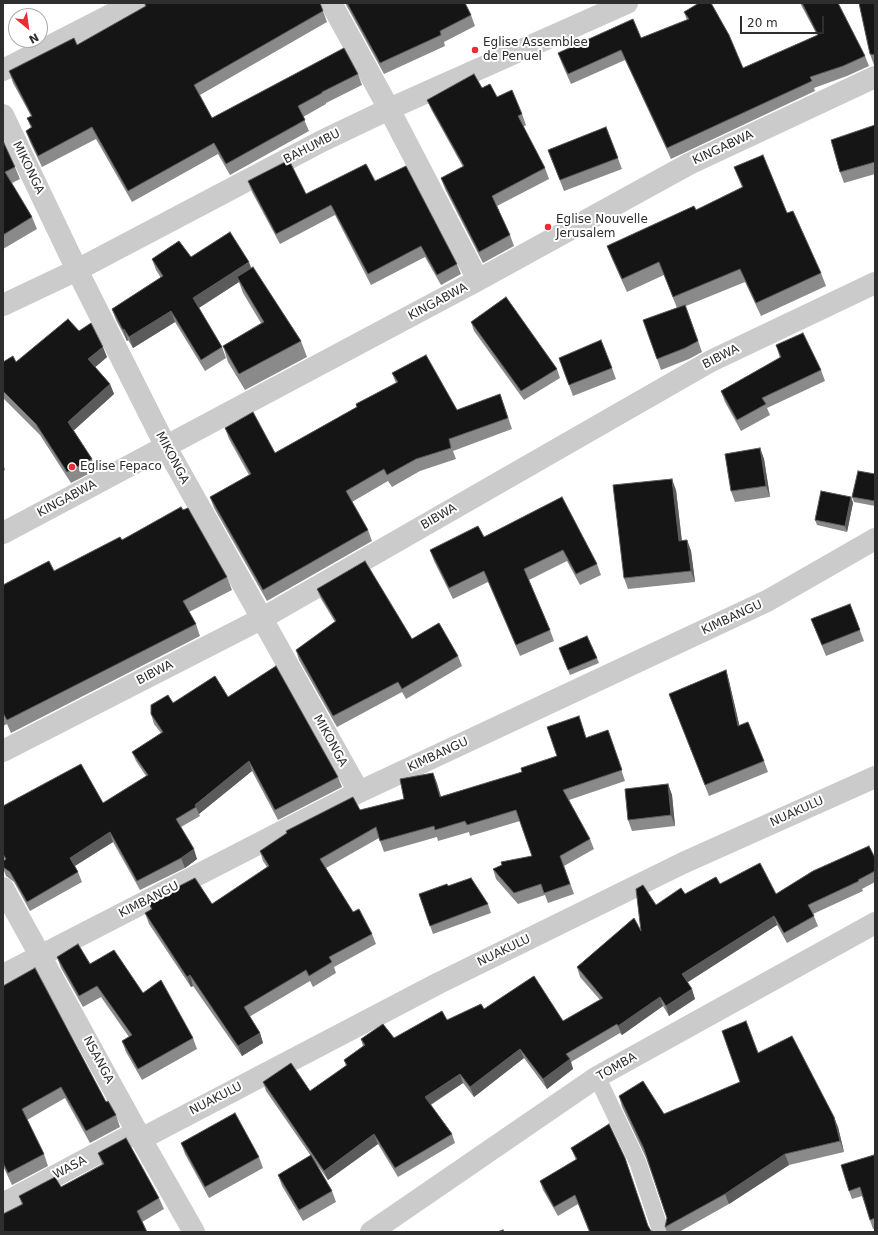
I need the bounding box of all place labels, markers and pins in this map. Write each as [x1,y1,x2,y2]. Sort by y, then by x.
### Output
place label: Eglise Assemblee de Penuel [483,36,588,64]
marker: Eglise Assemblee de Penuel [470,45,480,55]
place label: Eglise Nouvelle Jerusalem [556,213,648,241]
marker: Eglise Nouvelle Jerusalem [543,222,553,232]
place label: Eglise Fepaco [80,460,162,474]
marker: Eglise Fepaco [67,462,77,472]

